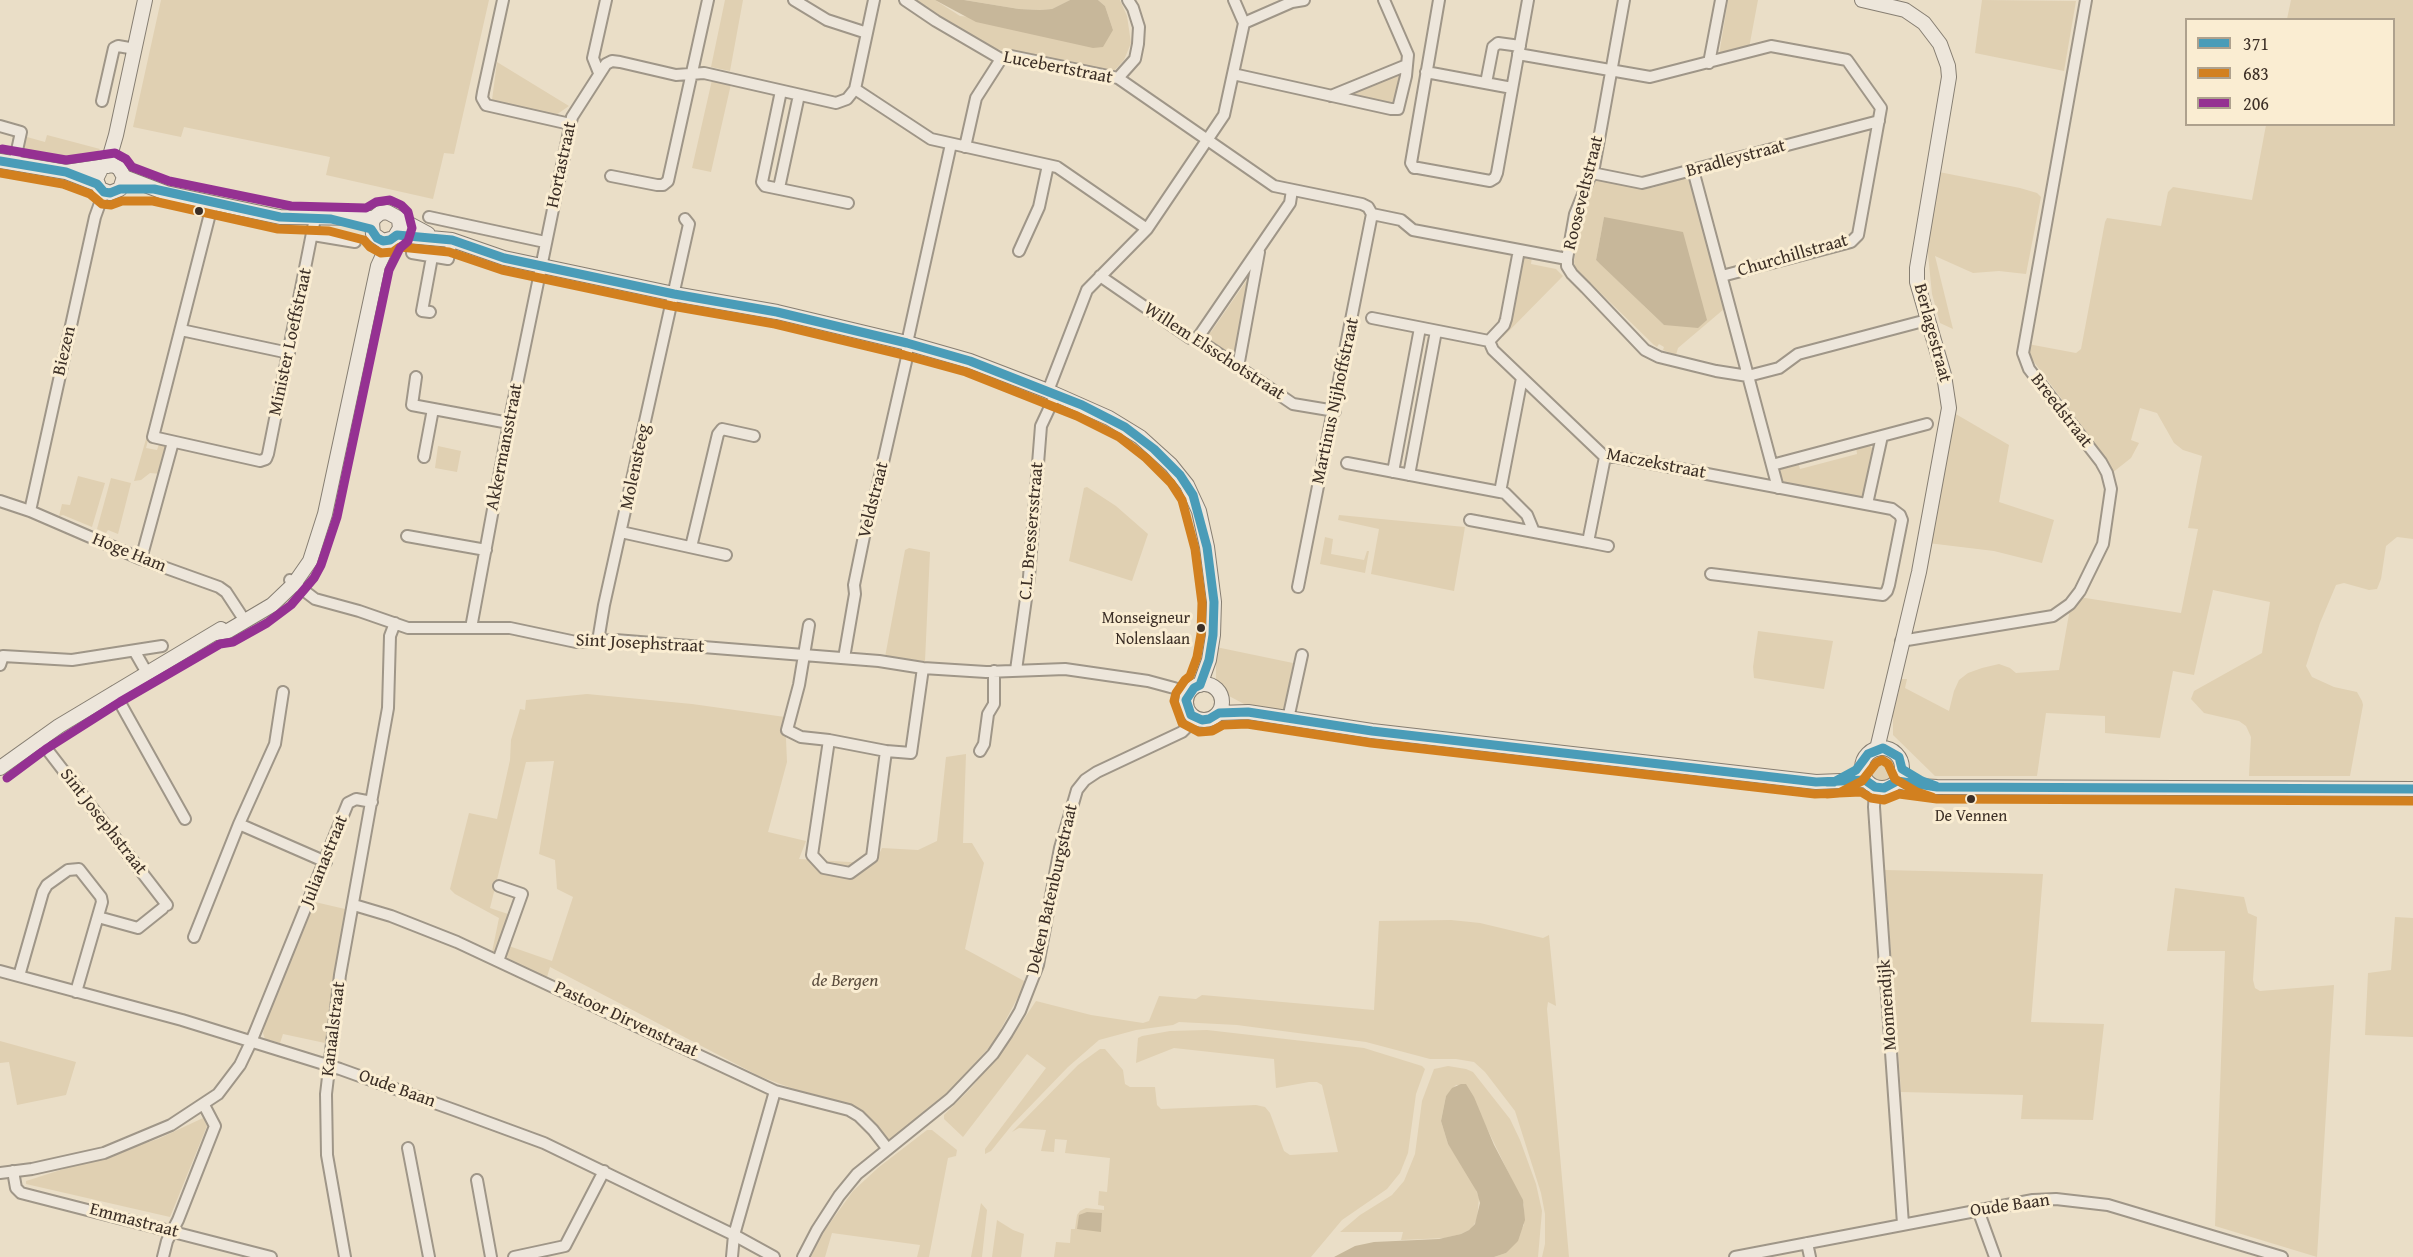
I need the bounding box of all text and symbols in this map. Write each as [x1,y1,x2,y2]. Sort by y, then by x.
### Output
legend [2185,18,2395,126]
text: 371 [2243,30,2269,57]
street label: Lucebertstraat [1002,47,1114,89]
text: 683 [2243,60,2269,87]
text: 206 [2243,90,2269,117]
street label: Hortastraat [542,120,582,210]
street label: Rooseveltstraat [1559,134,1609,252]
street label: Bradleystraat [1684,135,1788,183]
unlabelled marker [193,205,205,217]
street label: Churchillstraat [1735,230,1851,282]
street label: Minister Loeffstraat [265,266,317,418]
street label: Berlagestraat [1908,281,1956,385]
street label: Willem Elsschotstraat [1140,298,1288,406]
street label: Martinus Nijhoffstraat [1308,316,1364,486]
street label: Biezen [49,324,81,378]
street label: Breedstraat [2025,370,2097,452]
street label: Akkermansstraat [482,381,528,513]
street label: Molensteeg [616,422,656,512]
street label: Maczekstraat [1604,444,1708,484]
street label: Veldstraat [854,460,894,540]
street label: C.L. Bressersstraat [1015,461,1049,601]
street label: Hoge Ham [89,528,169,578]
place label: Monseigneur Nolenslaan [1102,609,1190,647]
marker: Monseigneur Nolenslaan [1195,622,1207,634]
street label: Sint Josephstraat [575,630,705,658]
street label: Sint Josephstraat [55,765,151,879]
marker: De Vennen [1965,793,1977,805]
street label: Deken Batenburgstraat [1023,802,1083,976]
place label: De Vennen [1935,807,2007,827]
street label: Julianastraat [297,812,353,910]
street label: Monnendijk [1874,959,1902,1051]
park label: de Bergen [812,970,878,992]
street label: Pastoor Dirvenstraat [551,977,701,1063]
street label: Kanaalstraat [317,980,351,1078]
street label: Oude Baan [356,1065,438,1113]
street label: Oude Baan [1969,1190,2051,1222]
street label: Emmastraat [87,1199,181,1243]

